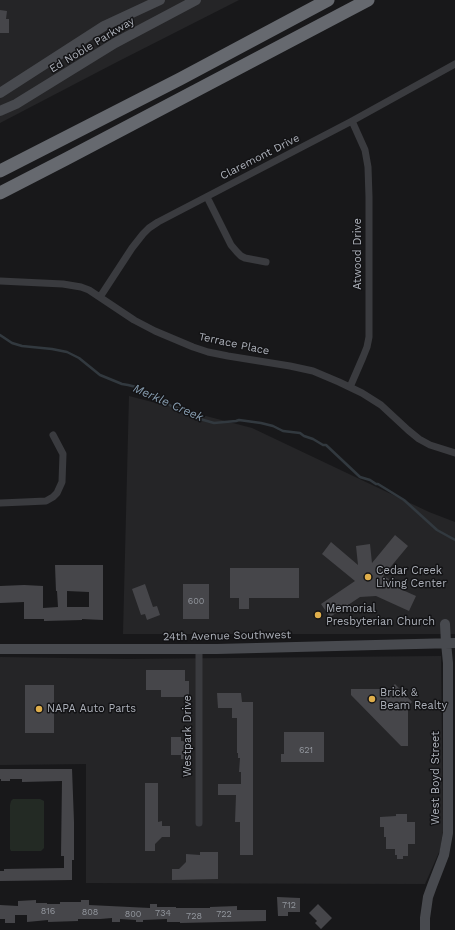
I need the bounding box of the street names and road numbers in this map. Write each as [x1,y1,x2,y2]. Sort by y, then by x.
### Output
street label: Ed Noble Parkway [47,14,137,76]
street label: Claremont Drive [218,131,302,183]
street label: Atwood Drive [351,218,365,290]
street label: Terrace Place [197,330,271,358]
street label: 24th Avenue Southwest [163,628,291,644]
street label: Westpark Drive [181,695,195,777]
street label: West Boyd Street [429,731,443,825]

